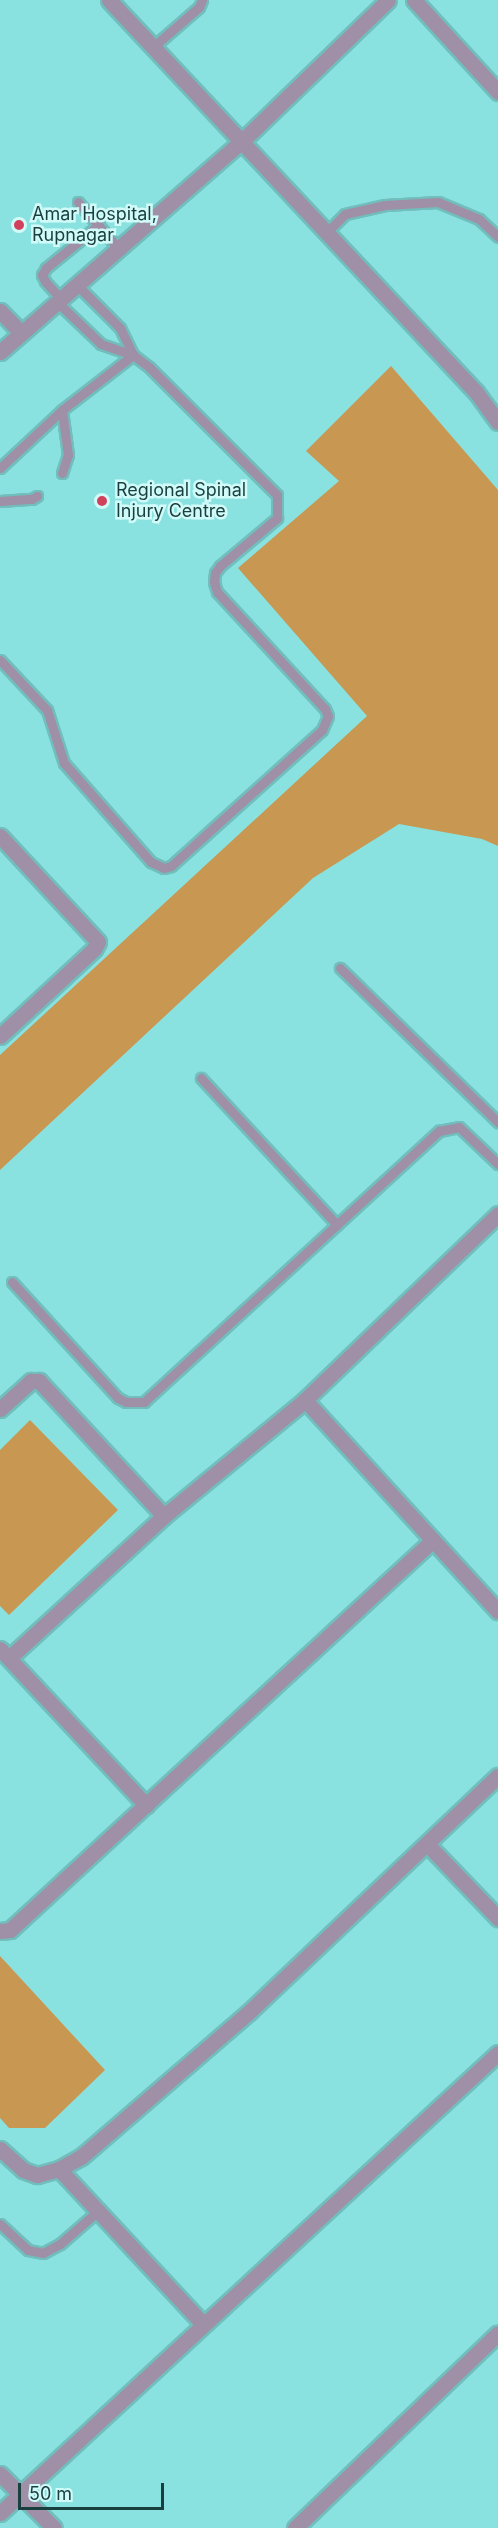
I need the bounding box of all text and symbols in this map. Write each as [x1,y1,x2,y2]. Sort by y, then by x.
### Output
place label: Amar Hospital, Rupnagar [32,204,157,246]
marker: Amar Hospital, Rupnagar [10,216,28,234]
place label: Regional Spinal Injury Centre [116,480,246,522]
marker: Regional Spinal Injury Centre [93,492,111,510]
scale bar [21,2471,166,2509]
text: 50 m [29,2483,72,2504]

